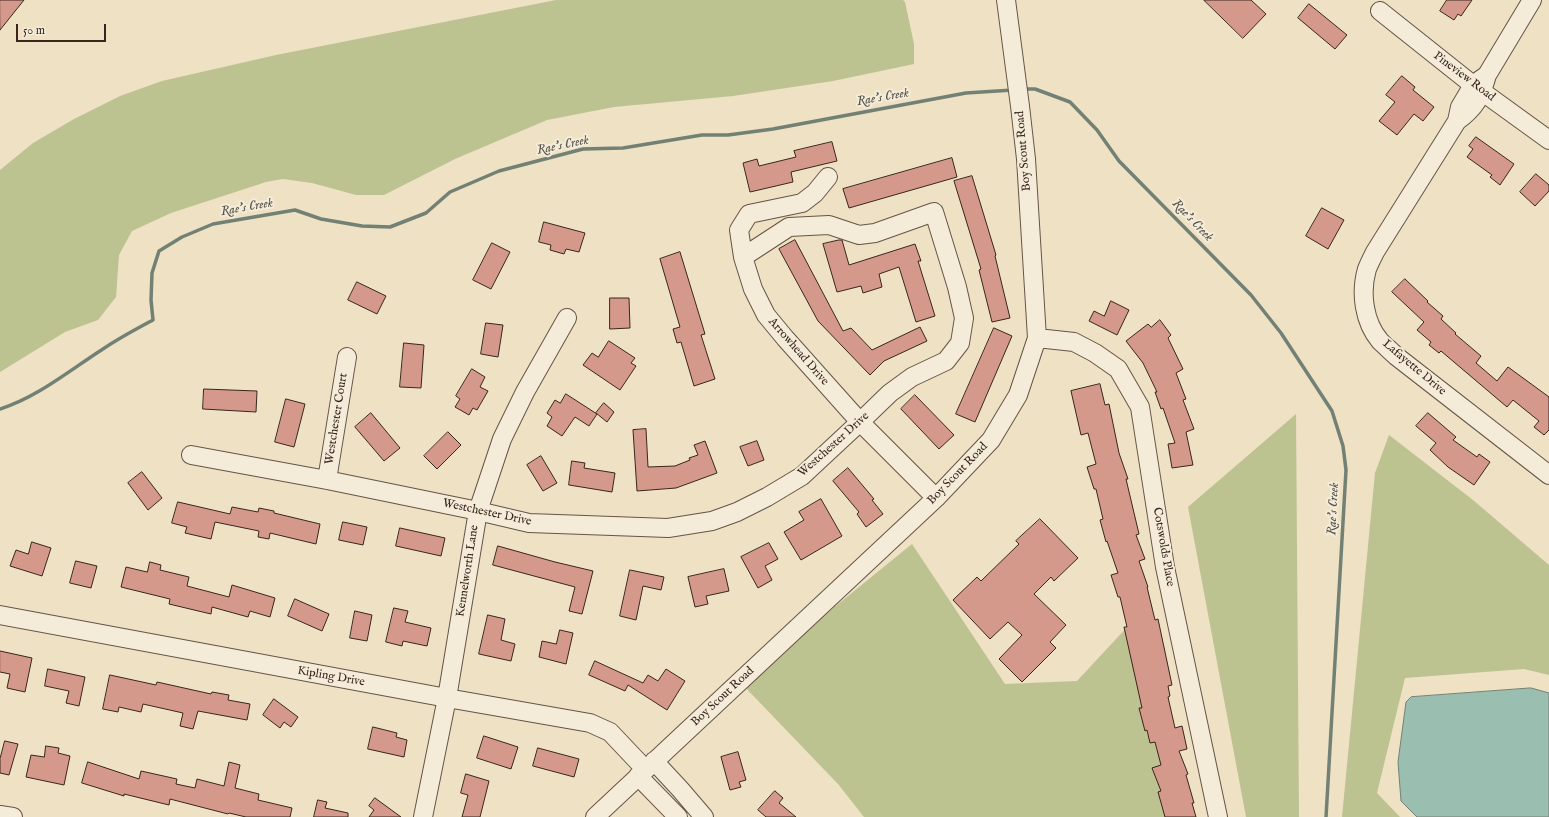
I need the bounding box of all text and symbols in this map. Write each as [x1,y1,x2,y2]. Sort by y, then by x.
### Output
scale bar [18,16,108,42]
text: 50 m [23,23,45,38]
street label: Pineview Road [1430,49,1498,105]
water label: Rae's Creek [856,86,910,110]
street label: Boy Scout Road [1013,110,1035,192]
water label: Rae's Creek [536,133,590,159]
water label: Rae's Creek [220,196,274,220]
water label: Rae's Creek [1168,197,1216,245]
street label: Arrowhead Drive [765,315,831,389]
street label: Lafayette Drive [1379,337,1449,399]
street label: Westchester Court [323,372,351,466]
street label: Westchester Drive [796,409,872,481]
street label: Boy Scout Road [925,440,991,508]
water label: Rae's Creek [1325,482,1343,536]
street label: Westchester Drive [441,497,533,529]
street label: Cotswolds Place [1149,506,1177,588]
street label: Kennelworth Lane [454,524,482,618]
street label: Kipling Drive [296,664,366,690]
street label: Boy Scout Road [689,664,757,730]

